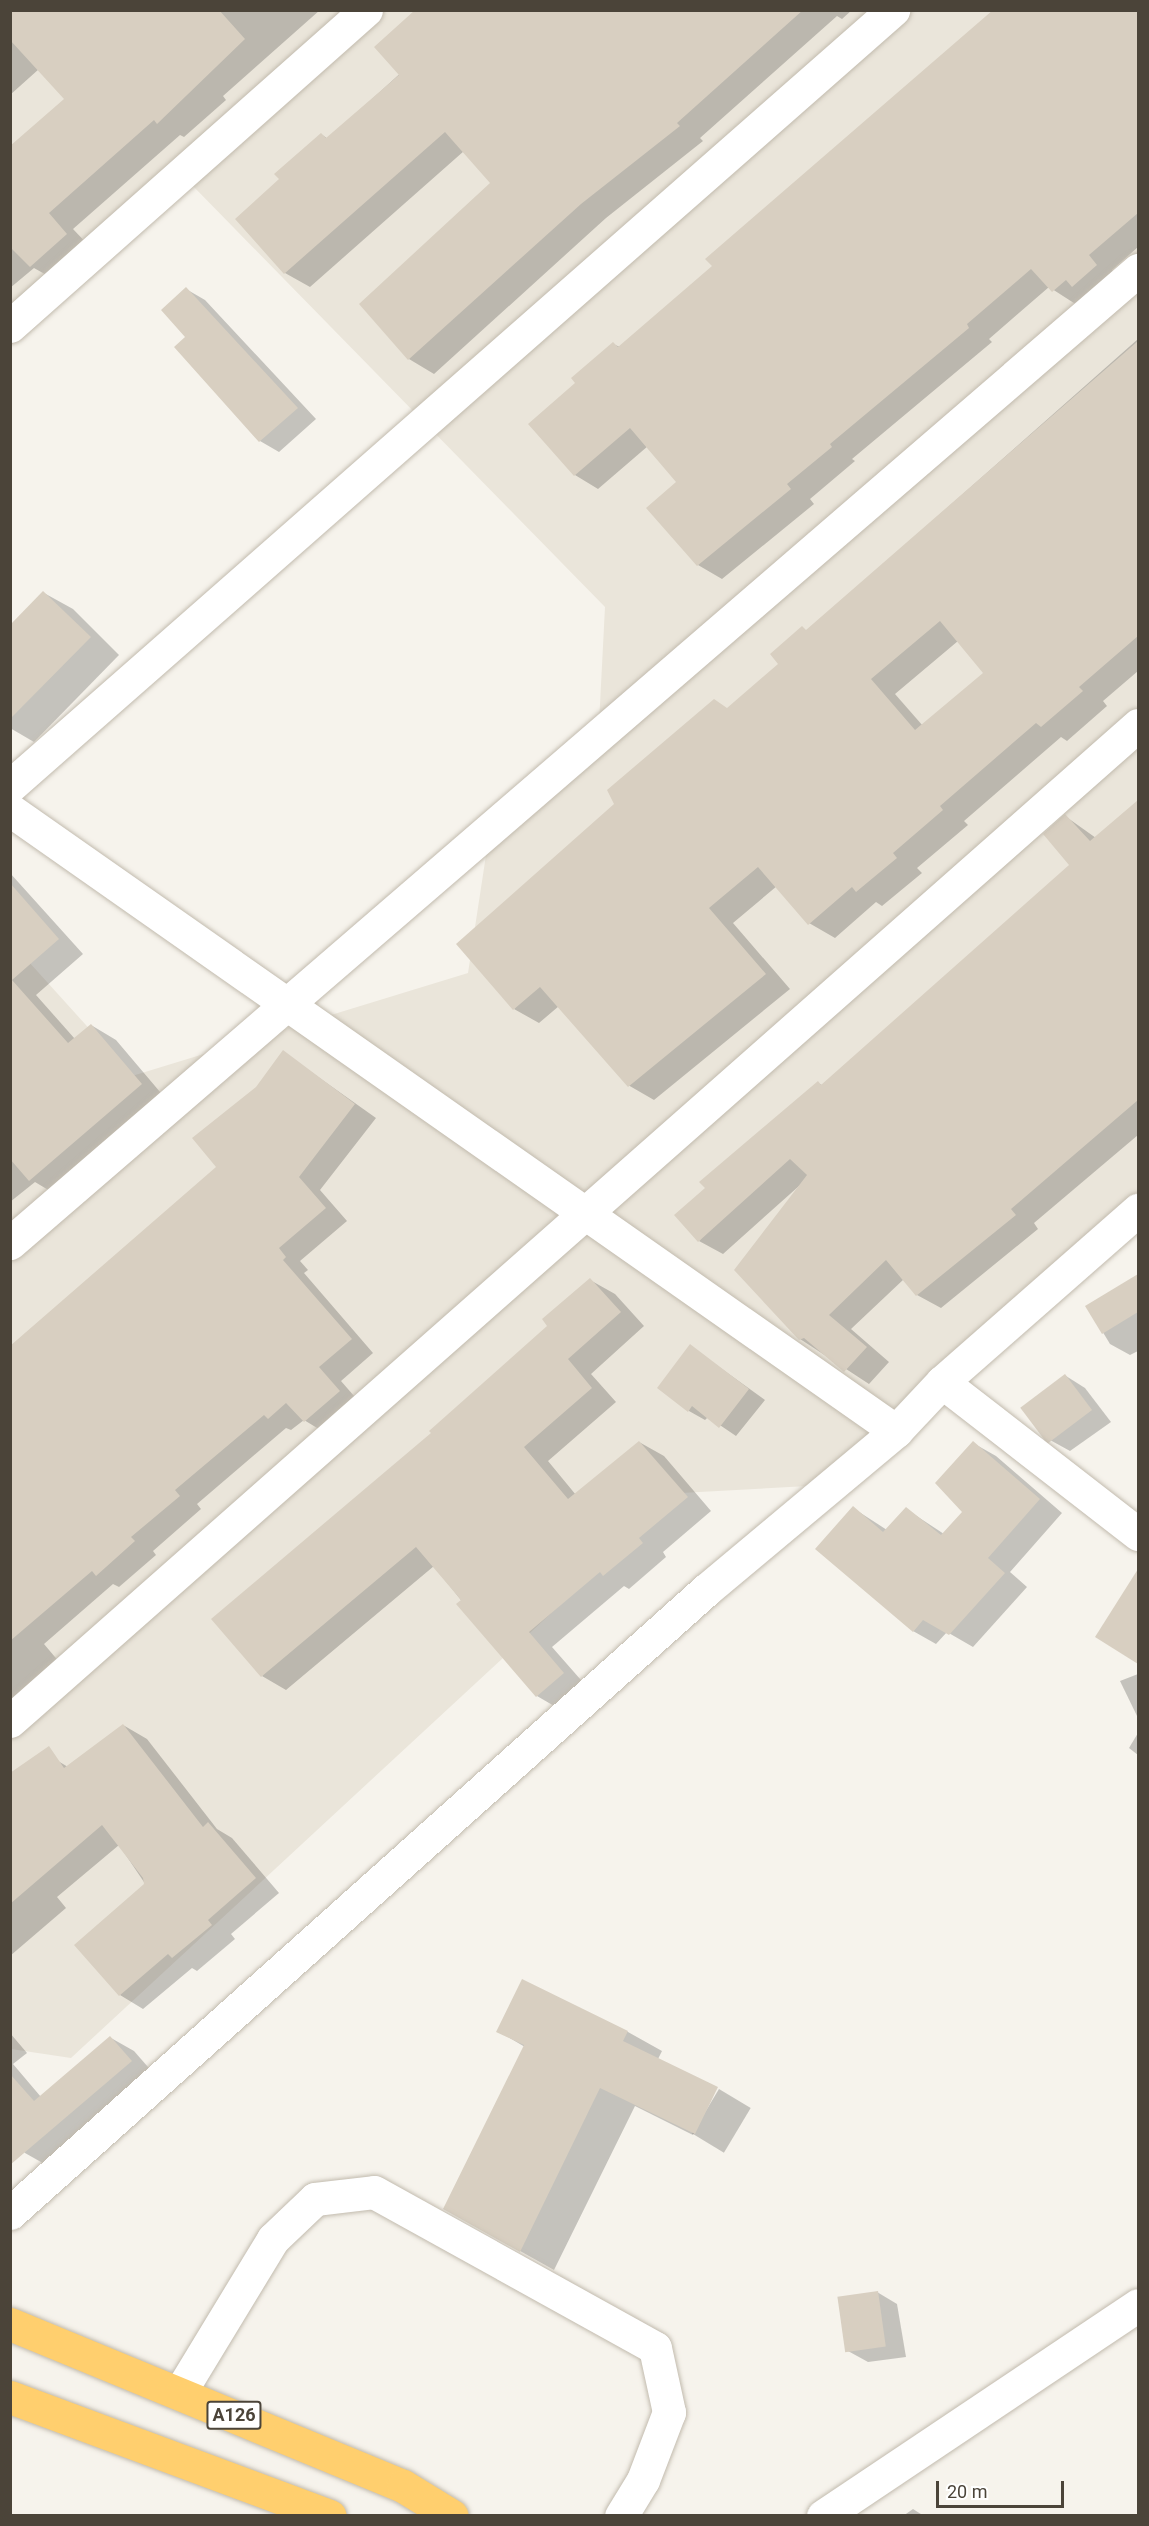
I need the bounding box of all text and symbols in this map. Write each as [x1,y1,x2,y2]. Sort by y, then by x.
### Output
road number: A126 [206,2400,262,2430]
scale bar [939,2469,1066,2507]
text: 20 m [947,2481,987,2502]

